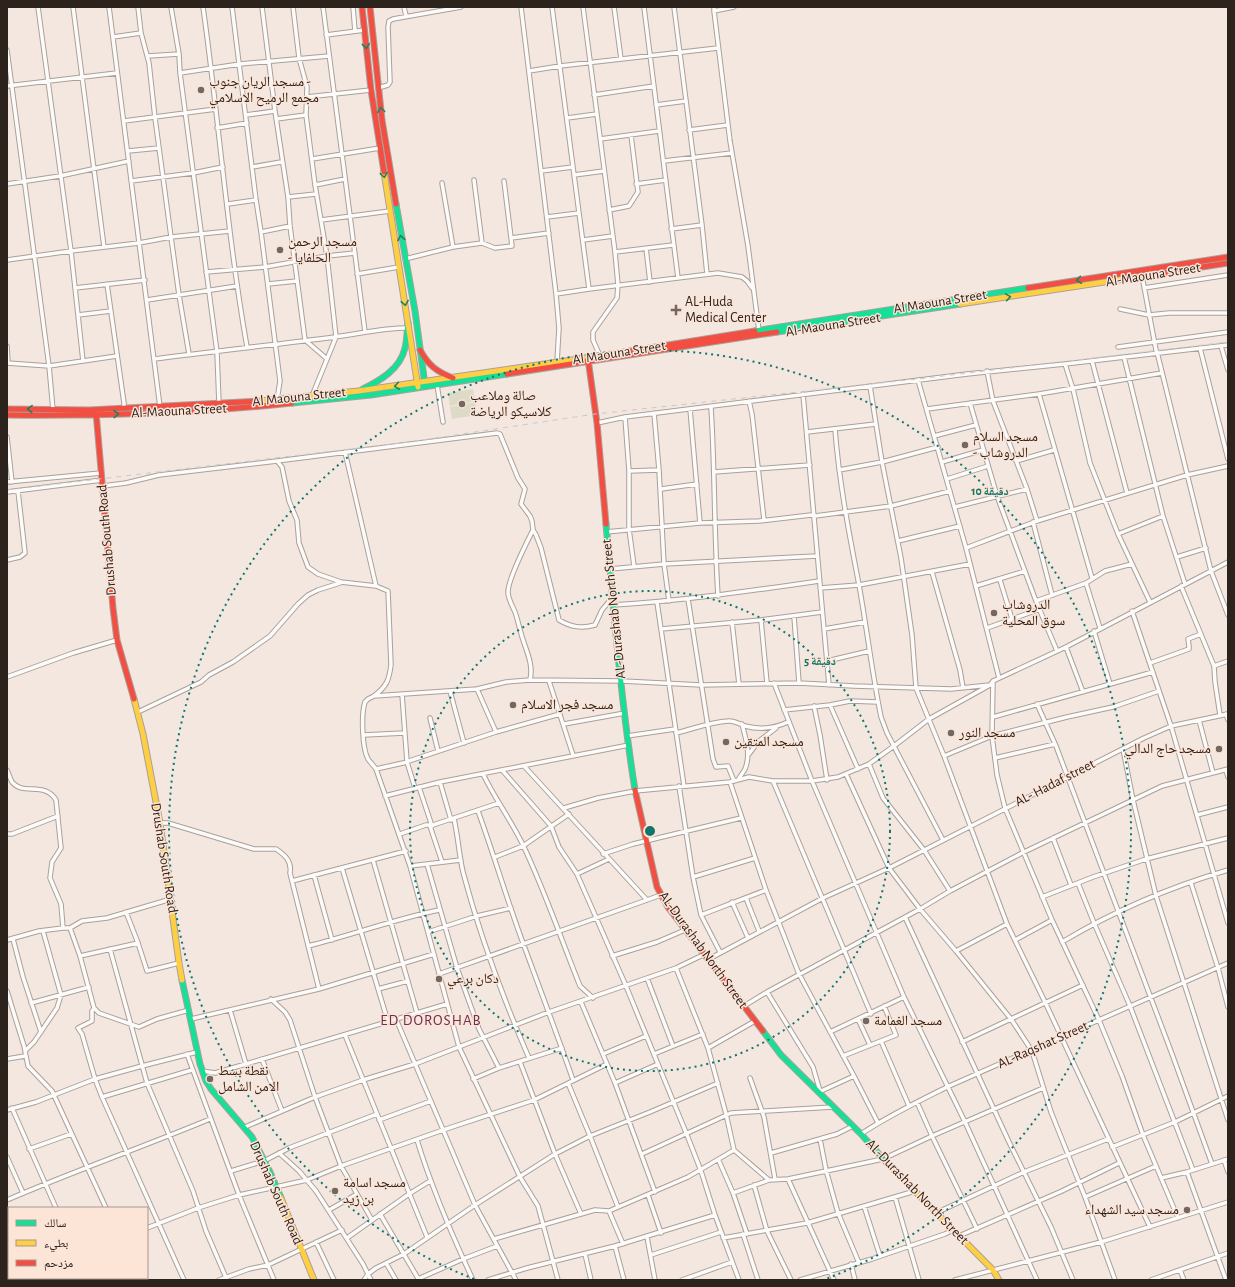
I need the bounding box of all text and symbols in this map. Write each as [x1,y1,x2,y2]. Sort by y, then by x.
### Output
one-way arrow [362,43,371,49]
place label: مسجد الريان جنوب - مجمع الرميح الاسلامي [209,75,319,109]
marker: مسجد الريان جنوب - مجمع الرميح الاسلامي [196,85,206,95]
one-way arrow [377,107,386,113]
one-way arrow [379,171,388,178]
place label: مسجد الرحمن - الحلفايا [288,235,357,265]
one-way arrow [398,235,406,241]
marker: مسجد الرحمن - الحلفايا [275,245,285,255]
street label: Al-Maouna Street [1105,261,1202,289]
one-way arrow [1076,275,1082,284]
street label: Al Maouna Street [892,288,988,316]
one-way arrow [1005,293,1011,302]
place label: AL-Huda Medical Center [685,295,767,325]
one-way arrow [400,300,408,306]
marker: AL-Huda Medical Center [670,304,682,316]
street label: Al-Maouna Street [785,311,882,339]
street label: Al Maouna Street [571,339,667,367]
one-way arrow [394,381,400,390]
street label: Al Maouna Street [251,385,347,409]
place label: صالة وملاعب كلاسيكو الرياضة [470,389,552,420]
marker: صالة وملاعب كلاسيكو الرياضة [457,399,467,409]
street label: Al-Maouna Street [131,401,228,420]
one-way arrow [27,405,33,413]
one-way arrow [113,410,119,419]
place label: مسجد السلام - الدروشاب [973,430,1038,461]
marker: مسجد السلام - الدروشاب [960,440,970,450]
street label: Drushab South Road [95,484,119,596]
text: 10 دقيقة [971,485,1009,498]
street label: AL-Durashab North Street [600,538,628,680]
place label: الدروشاب سوق المحلية [1002,598,1065,629]
marker: الدروشاب سوق المحلية [989,608,999,618]
text: 5 دقيقة [804,655,836,668]
place label: مسجد فجر الاسلام [521,698,613,714]
marker: مسجد فجر الاسلام [508,700,518,710]
place label: مسجد النور [958,726,1015,741]
marker: مسجد النور [946,728,956,738]
place label: مسجد المتقين [734,735,804,750]
marker: مسجد المتقين [721,737,731,747]
place label: مسجد حاج الدالي [1125,742,1211,760]
marker: مسجد حاج الدالي [1214,744,1224,754]
street label: AL- Hadaf street [1013,757,1098,809]
street label: Drushab South Road [148,802,180,914]
centre of rings [643,824,657,838]
street label: AL-Durashab North Street [656,889,750,1011]
place label: دكان برعي [447,972,499,990]
marker: دكان برعي [434,974,444,984]
district label: ED DOROSHAB [380,1013,482,1028]
place label: مسجد الغمامة [874,1014,942,1028]
marker: مسجد الغمامة [861,1016,871,1026]
street label: AL-Raqshat Street [996,1019,1091,1071]
place label: نقطة بسط الامن الشامل [218,1064,279,1095]
marker: نقطة بسط الامن الشامل [205,1074,215,1084]
street label: AL-Durashab North Street [863,1137,971,1248]
street label: Drushab South Road [247,1139,305,1247]
place label: مسجد اسامة بن زيد [343,1176,406,1207]
marker: مسجد اسامة بن زيد [330,1186,340,1196]
place label: مسجد سيد الشهداء [1085,1203,1179,1217]
marker: مسجد سيد الشهداء [1182,1205,1192,1215]
legend [8,1207,148,1279]
text: سالك [44,1217,66,1229]
text: بطيء [44,1237,68,1253]
text: مزدحم [44,1257,73,1271]

